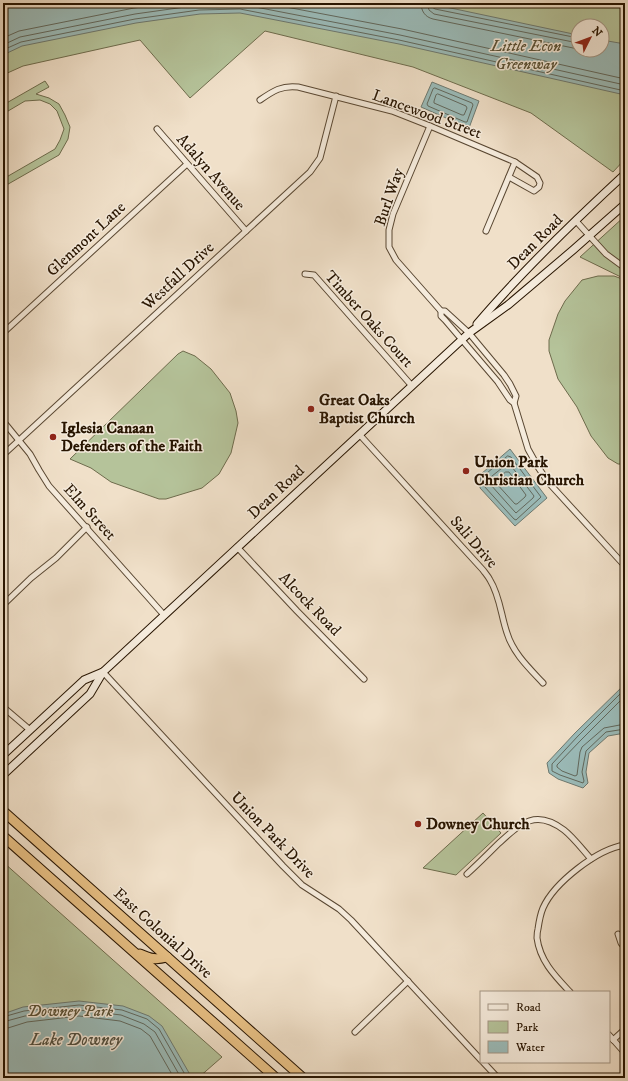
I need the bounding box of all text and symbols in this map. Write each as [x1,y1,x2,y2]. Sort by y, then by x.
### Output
north arrow [570,18,610,58]
text: N [588,24,605,40]
park label: Little Econ Greenway [490,36,561,74]
street label: Lancewood Street [369,85,485,143]
street label: Adalyn Avenue [172,130,250,215]
street label: Burl Way [370,165,408,229]
street label: Glenmont Lane [42,197,130,281]
street label: Dean Road [503,210,567,274]
street label: Westfall Drive [137,237,219,315]
street label: Timber Oaks Court [320,266,418,372]
place label: Great Oaks Baptist Church [319,390,416,428]
marker: Great Oaks Baptist Church [306,404,316,414]
place label: Iglesia Canaan Defenders of the Faith [61,418,203,456]
marker: Iglesia Canaan Defenders of the Faith [48,432,58,442]
place label: Union Park Christian Church [474,452,585,490]
street label: Dean Road [243,461,309,523]
marker: Union Park Christian Church [461,466,471,476]
street label: Elm Street [59,480,121,544]
street label: Sali Drive [446,512,503,573]
street label: Alcock Road [275,568,345,640]
street label: Union Park Drive [227,787,320,883]
place label: Downey Church [426,814,530,834]
marker: Downey Church [413,819,423,829]
street label: East Colonial Drive [109,883,217,983]
legend [480,991,610,1063]
text: Road [516,1000,541,1015]
park label: Downey Park [27,1001,113,1021]
text: Park [516,1020,538,1035]
water label: Lake Downey [29,1029,123,1051]
text: Water [515,1040,545,1055]

